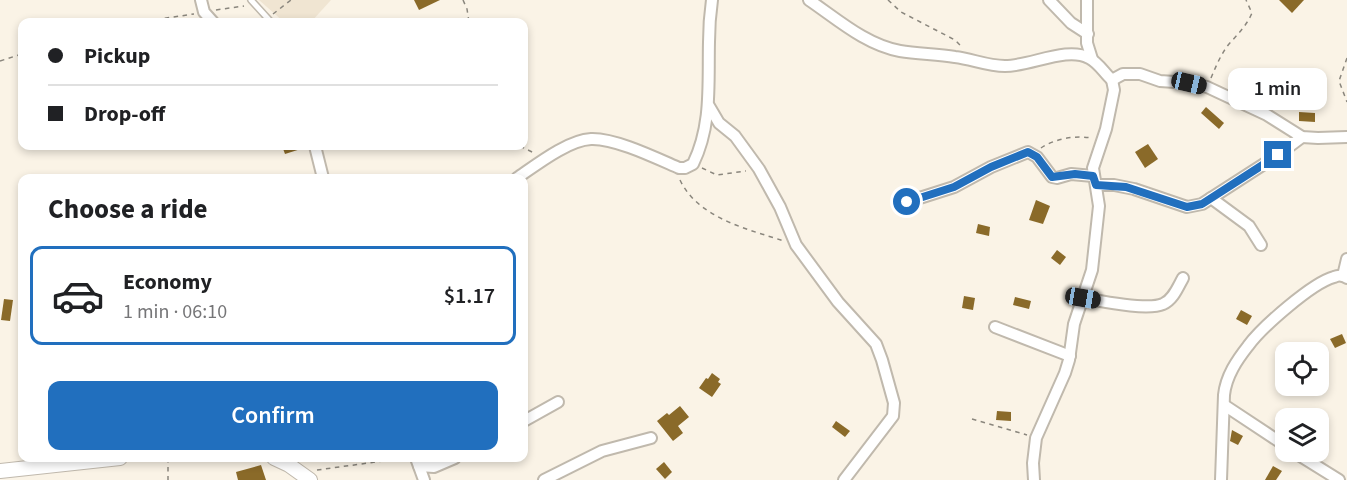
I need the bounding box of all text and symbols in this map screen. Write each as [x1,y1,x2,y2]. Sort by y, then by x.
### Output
text: Pickup [84,40,150,72]
callout: 1 min [1228,68,1328,110]
car [1169,70,1209,96]
text: 1 min [1254,75,1301,103]
text: Drop-off [84,98,165,130]
route end [1264,141,1291,168]
route start [893,188,920,215]
text: Choose a ride [48,190,208,229]
text: Economy [123,266,212,298]
icon: car [51,269,105,323]
text: $1.17 [444,280,495,312]
car [1064,286,1102,310]
text: 1 min · 06:10 [123,298,227,326]
map controls [1275,342,1329,462]
button: locate [1275,342,1329,396]
button: Confirm [48,381,498,450]
button: layers [1275,408,1329,462]

